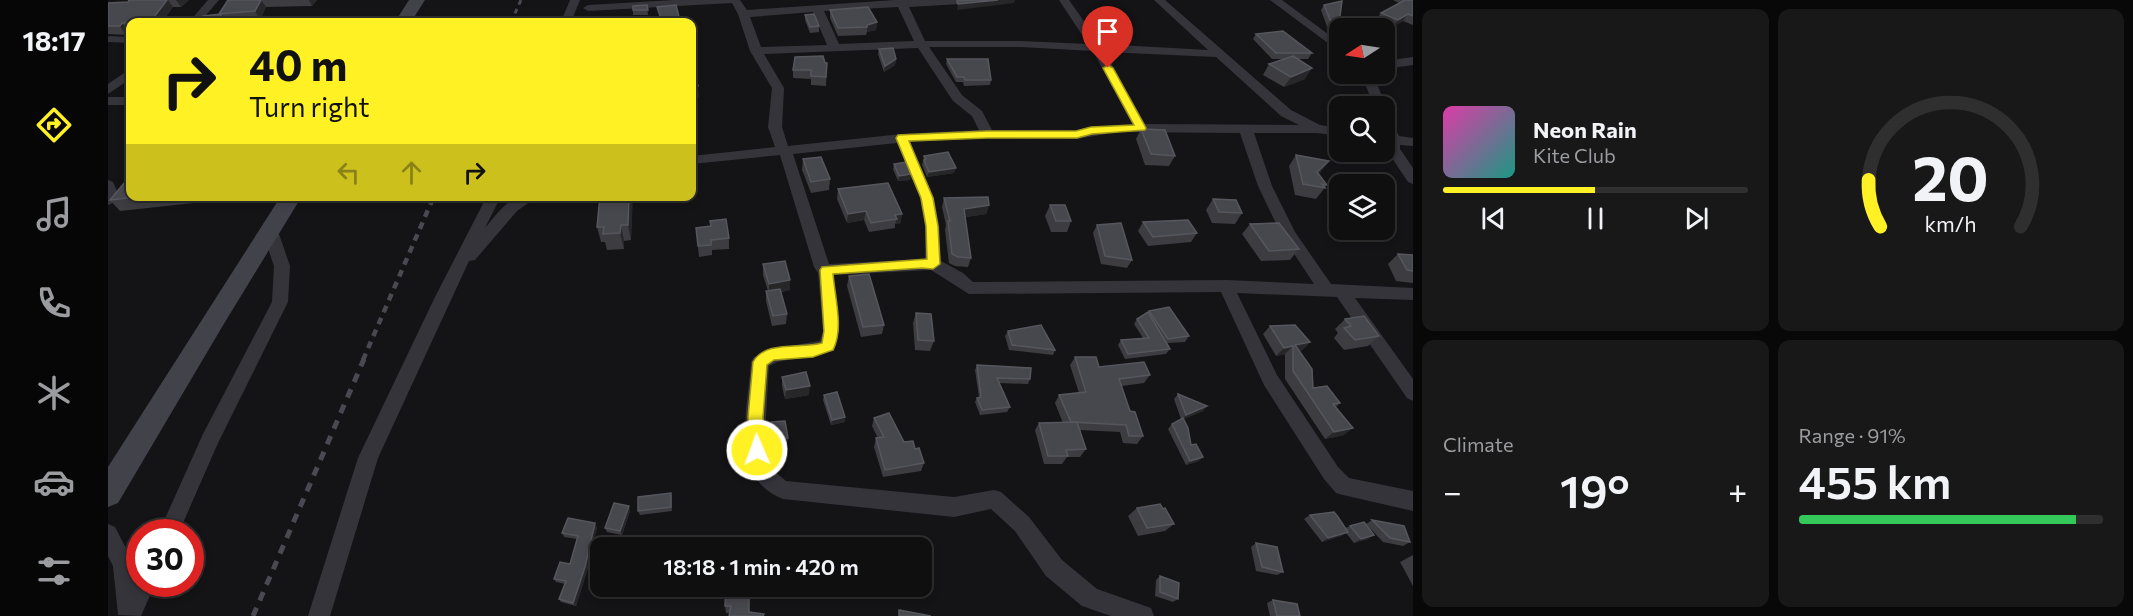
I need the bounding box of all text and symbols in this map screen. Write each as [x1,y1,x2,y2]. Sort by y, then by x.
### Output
pin [1082,6,1133,68]
icon: arrive [1091,15,1124,48]
north arrow [1329,18,1395,84]
map controls [1329,18,1395,240]
text: 18:17 [22,24,86,57]
text: 40 m [249,38,347,90]
icon: right [150,42,228,120]
text: Turn right [249,90,369,123]
button: search [1329,96,1395,162]
icon: directions [33,104,75,146]
text: Neon Rain [1533,116,1637,143]
text: 20 [1912,138,1989,214]
text: Kite Club [1533,143,1616,167]
icon: left [332,156,365,189]
icon: ahead [395,156,428,189]
icon: right [458,156,491,189]
button: layers [1329,174,1395,240]
icon: music [33,193,75,235]
icon: previous [1477,202,1510,235]
icon: pause [1579,202,1612,235]
icon: next [1680,202,1713,235]
text: km/h [1925,211,1977,237]
icon: phone [33,282,75,324]
icon: climate [33,372,75,414]
position arrow [725,418,789,482]
text: Range · 91% [1799,423,1906,447]
text: Climate [1443,432,1513,456]
text: 455 km [1799,453,1951,508]
icon: car [33,461,75,503]
text: 19° [1560,462,1630,517]
text: − [1443,470,1462,511]
text: + [1728,470,1748,511]
speed limit sign: 30 [126,519,204,597]
icon: filters [33,550,75,592]
text: 18:18 · 1 min · 420 m [663,553,859,580]

